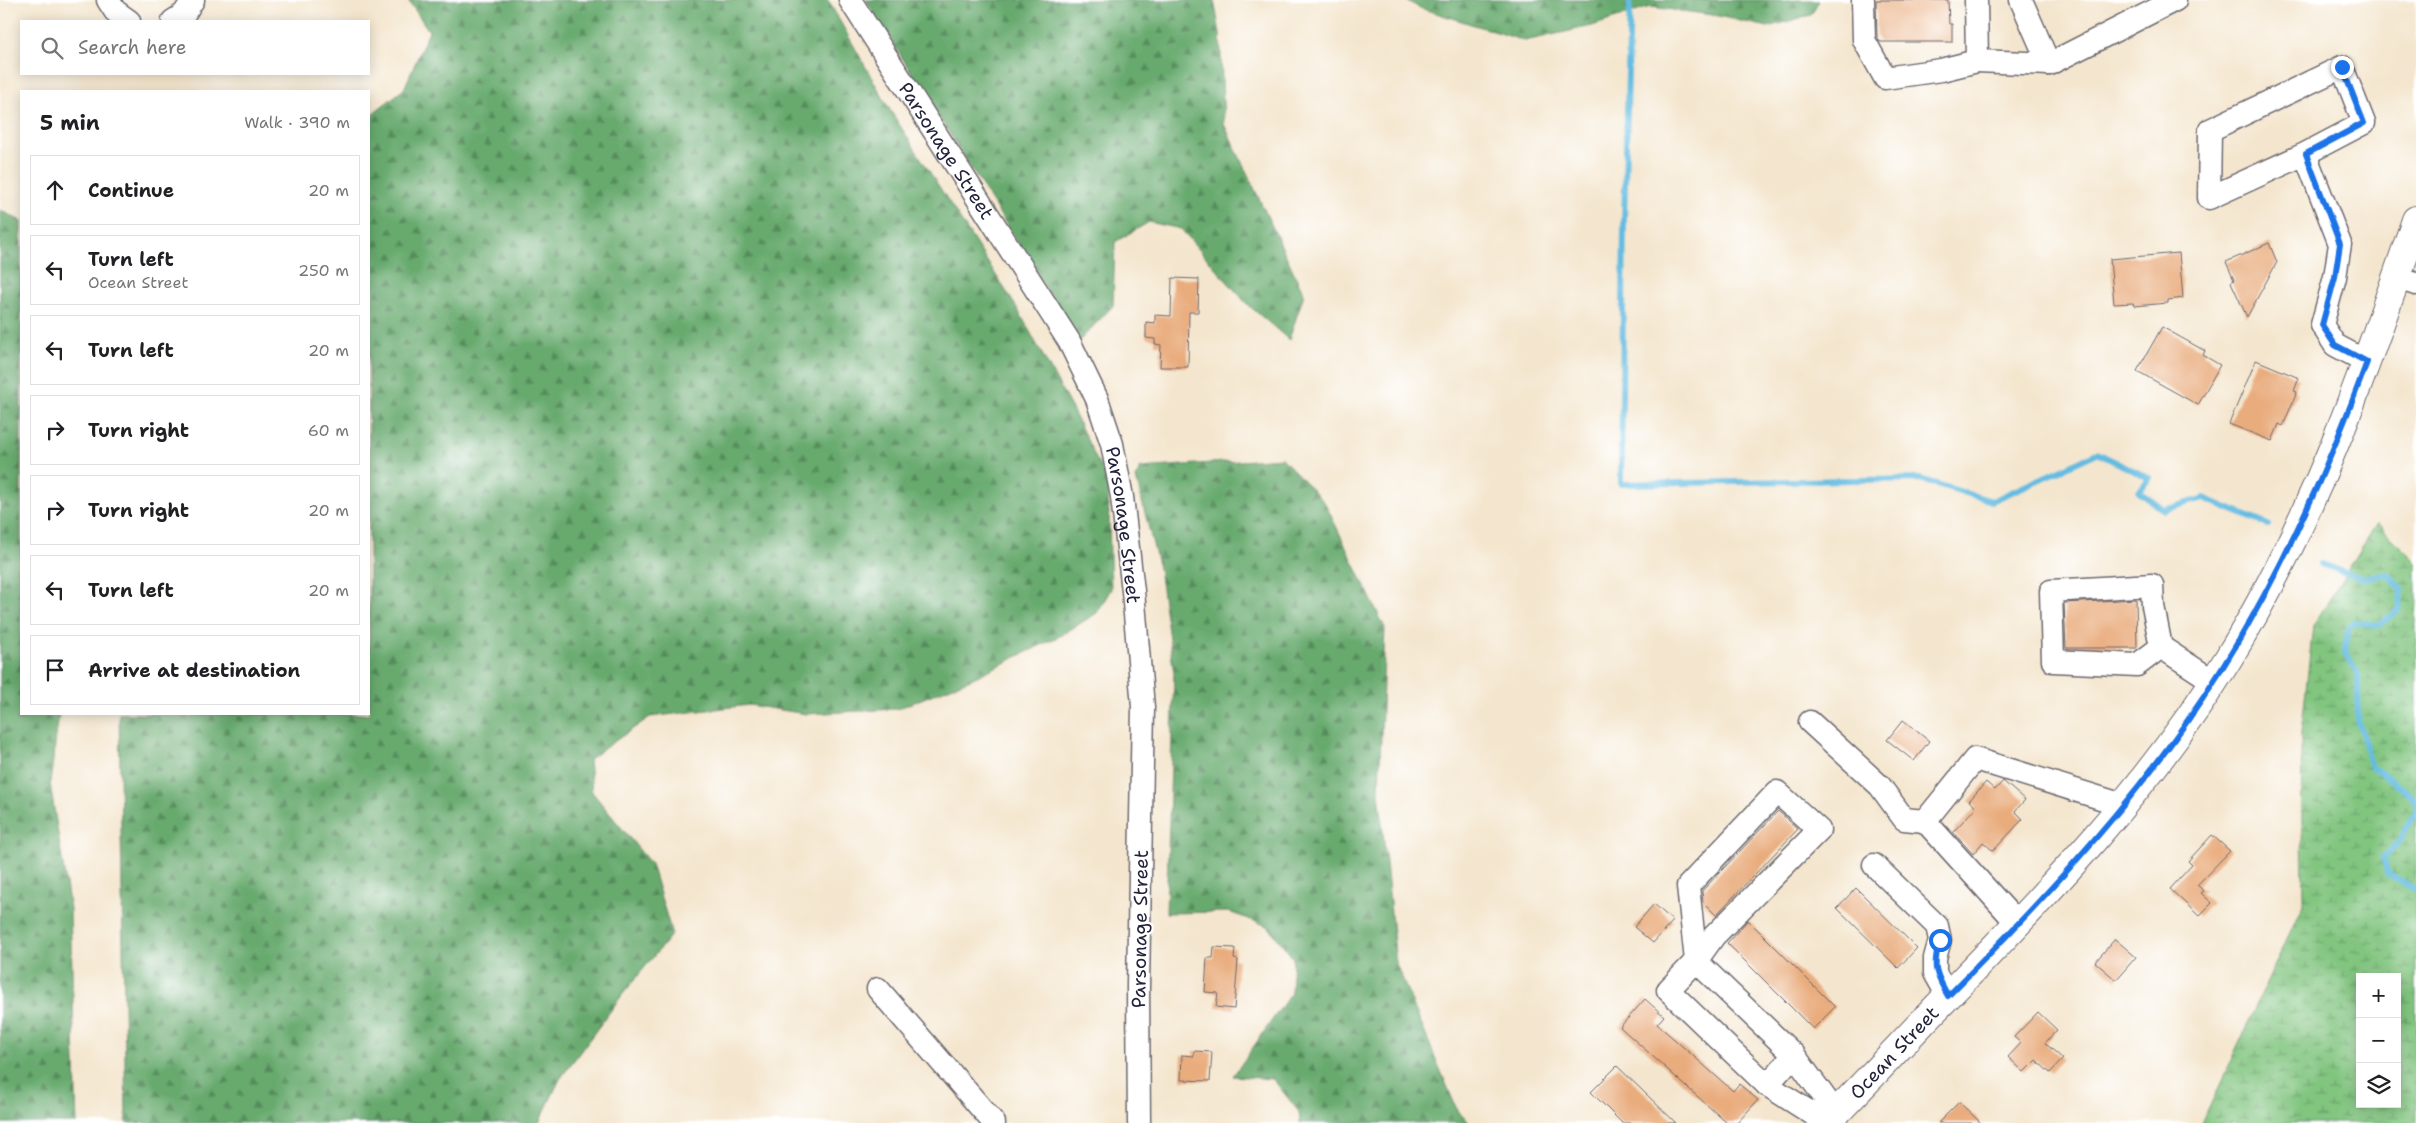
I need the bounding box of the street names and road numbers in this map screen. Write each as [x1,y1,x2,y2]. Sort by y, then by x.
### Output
street label: Parsonage Street [893,77,1000,224]
street label: Parsonage Street [1100,444,1147,604]
street label: Parsonage Street [1126,850,1154,1008]
street label: Ocean Street [1844,1000,1944,1104]

